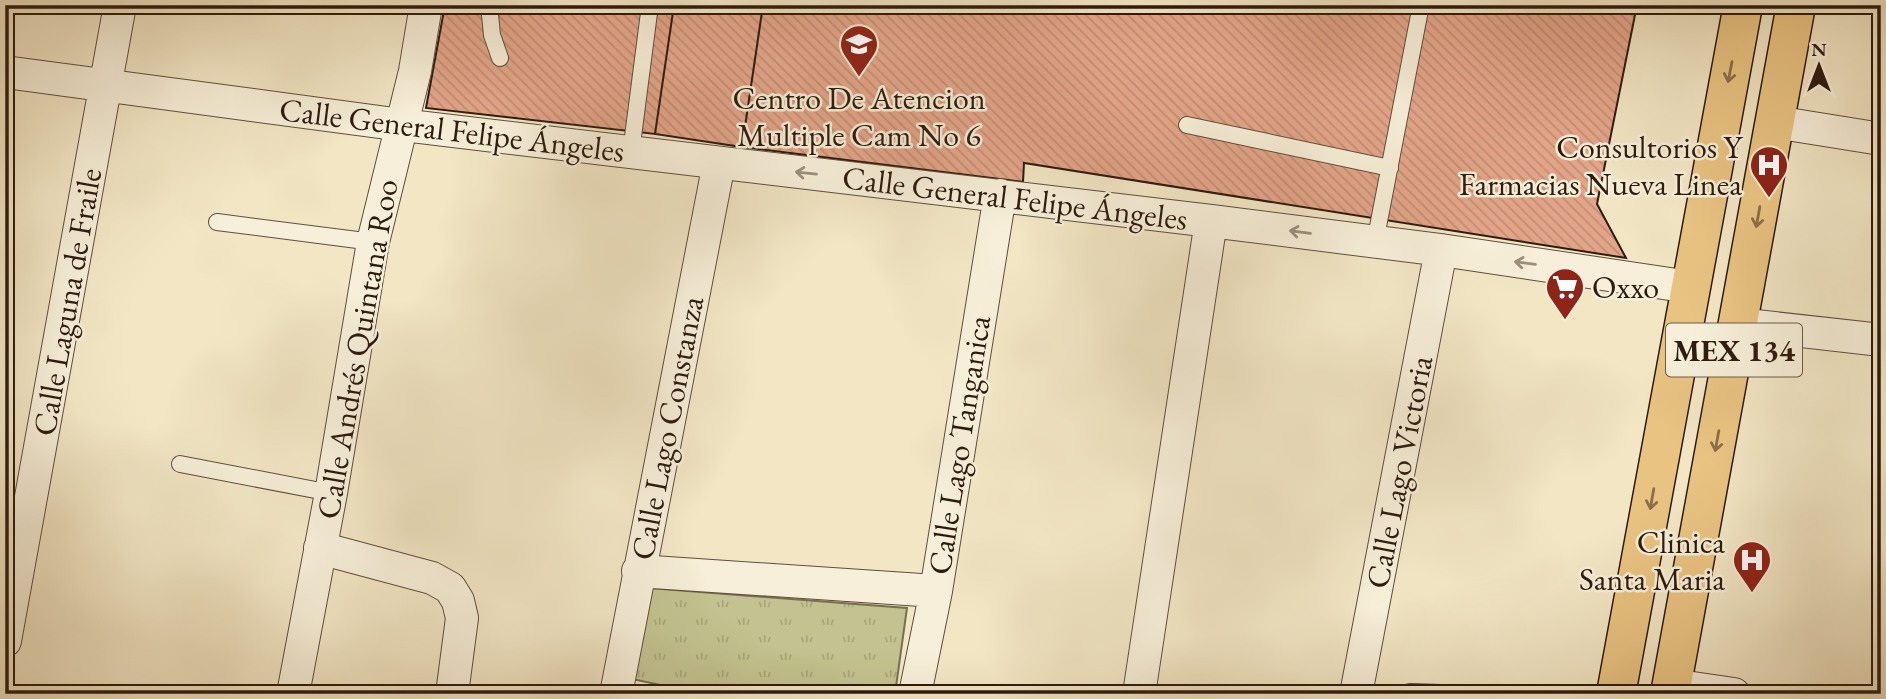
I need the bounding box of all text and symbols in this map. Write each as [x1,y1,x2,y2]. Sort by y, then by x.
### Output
school or university icon: Centro De Atencion Multiple Cam No 6 [838,23,880,78]
north arrow [1784,32,1854,102]
text: N [1811,37,1827,62]
one-way arrow [1723,60,1737,83]
place label: Centro De Atencion Multiple Cam No 6 [732,77,986,156]
street label: Calle General Felipe Ángeles [277,88,627,172]
place label: Consultorios Y Farmacias Nueva Linea [1459,126,1744,205]
hospital icon: Consultorios Y Farmacias Nueva Linea [1748,144,1790,199]
street label: Calle General Felipe Ángeles [840,156,1190,240]
street label: Calle Laguna de Fraile [23,165,111,439]
one-way arrow [796,166,818,179]
street label: Calle Andrés Quintana Roo [306,176,408,522]
one-way arrow [1750,205,1764,228]
one-way arrow [1289,226,1312,239]
one-way arrow [1514,256,1537,269]
supermarket icon: Oxxo [1544,266,1586,321]
place label: Oxxo [1592,266,1659,308]
street label: Calle Lago Constanza [621,292,713,563]
street label: Calle Lago Tanganica [918,312,1000,578]
road number: MEX 134 [1666,324,1802,376]
street label: Calle Lago Victoria [1356,352,1442,592]
one-way arrow [1709,429,1723,452]
one-way arrow [1644,487,1658,510]
place label: Clinica Santa Maria [1579,521,1725,600]
hospital icon: Clinica Santa Maria [1731,539,1773,594]

